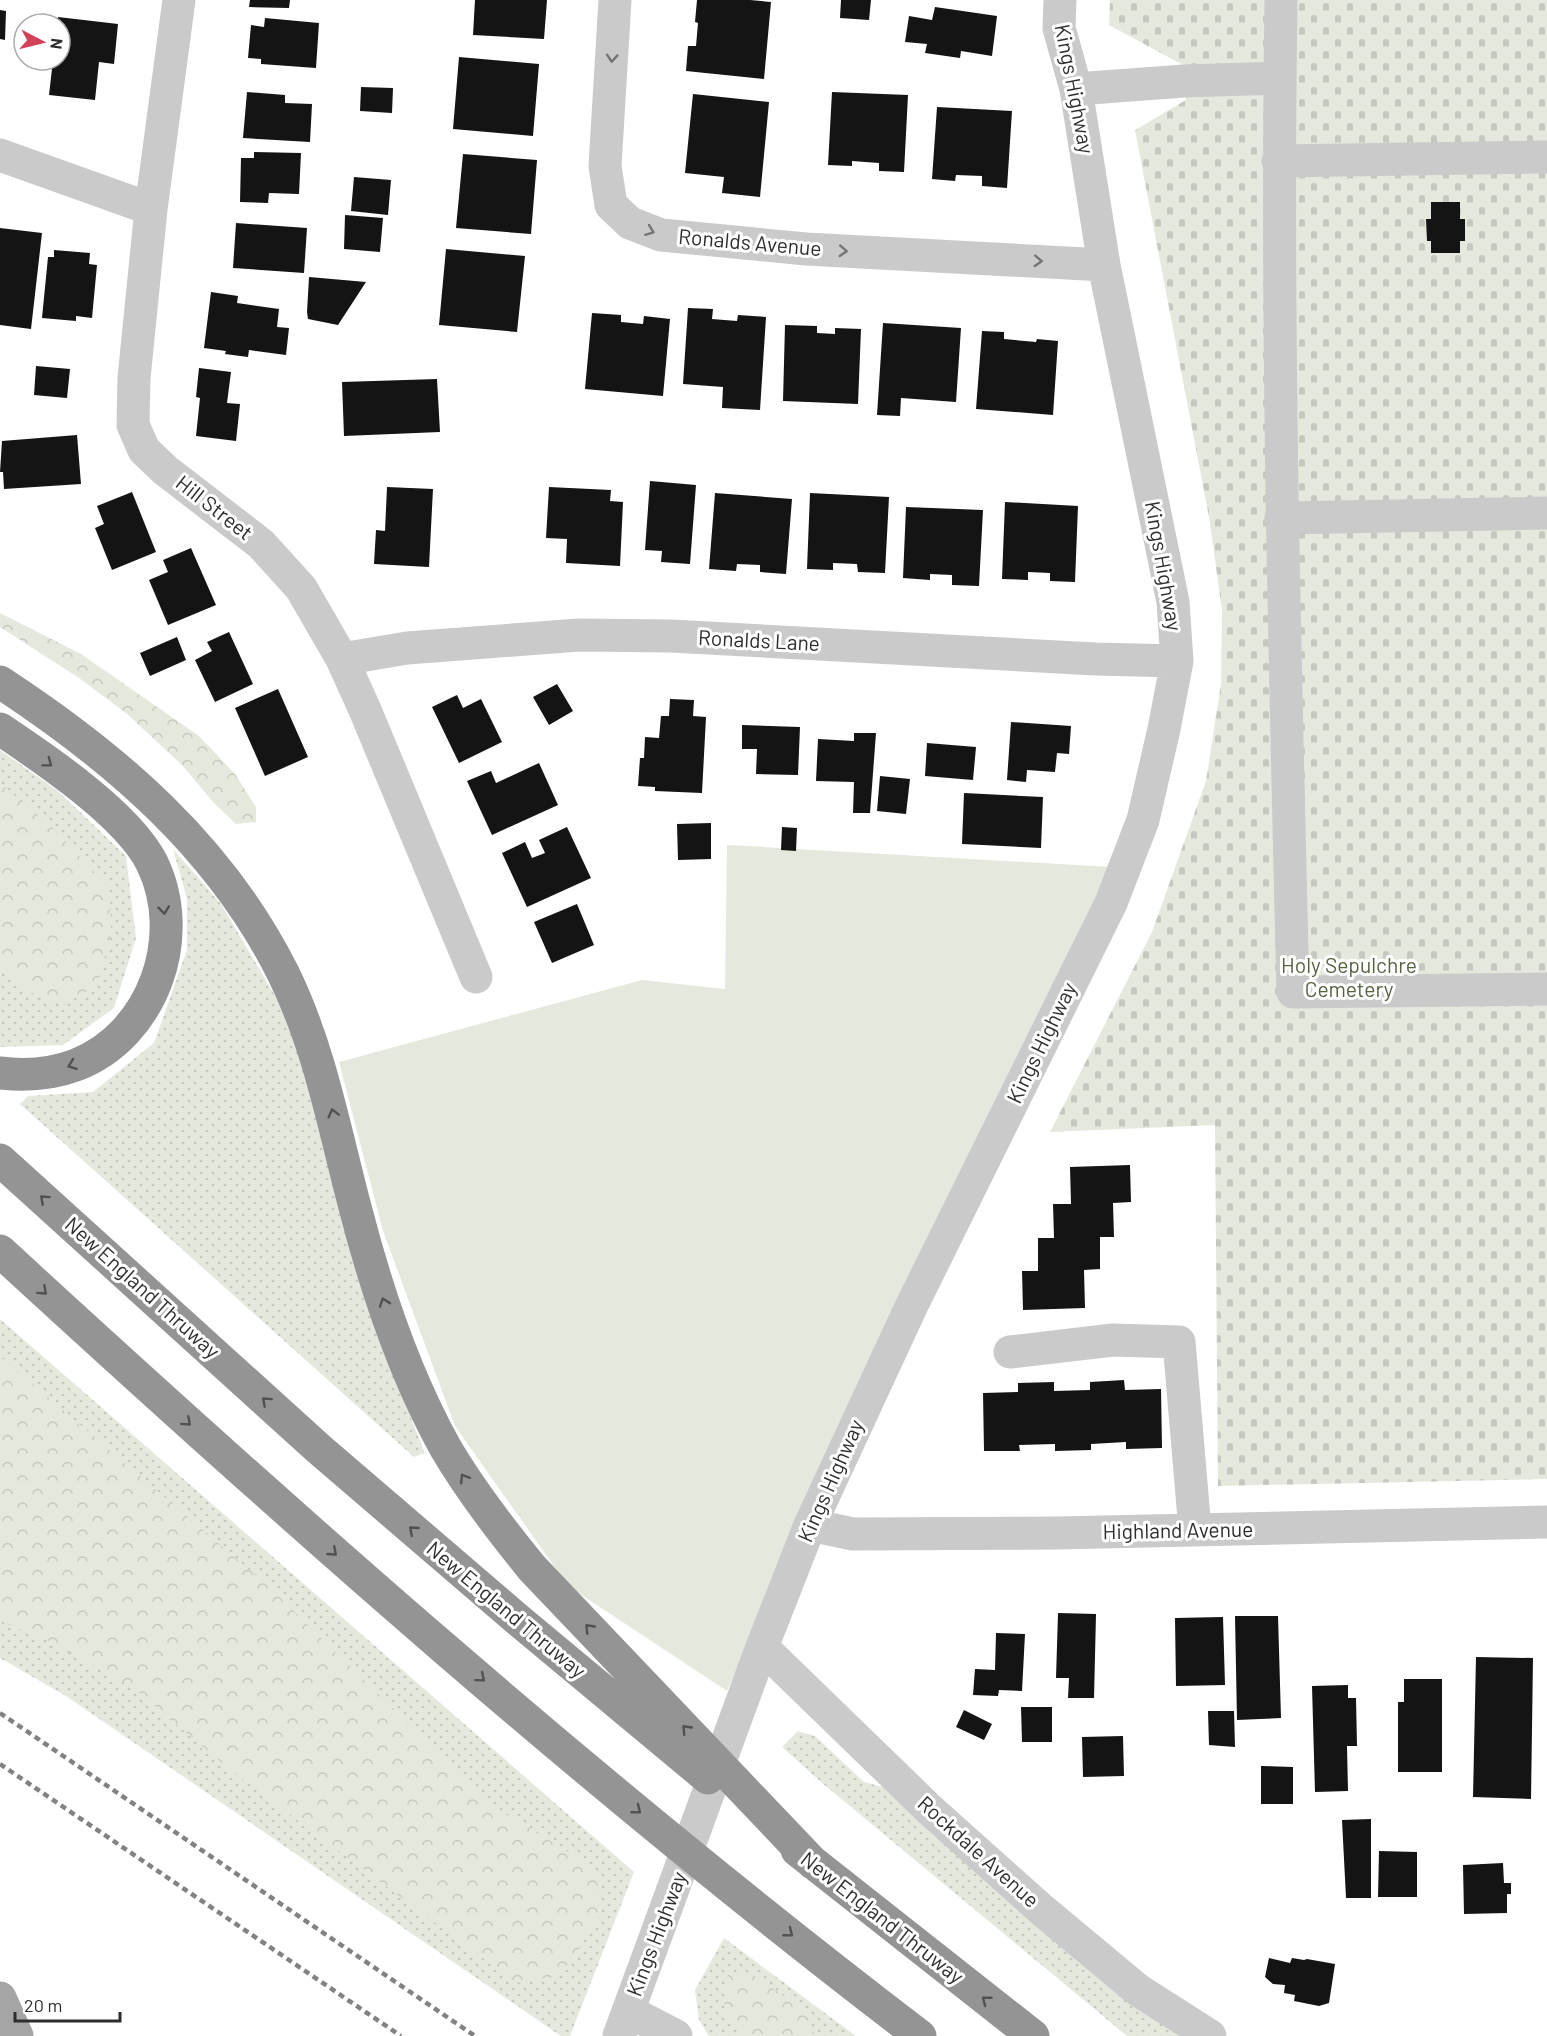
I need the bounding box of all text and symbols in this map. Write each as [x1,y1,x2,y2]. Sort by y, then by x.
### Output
north arrow [12,12,72,72]
street label: Kings Highway [1051,22,1100,156]
text: N [47,37,67,50]
one-way arrow [605,54,618,63]
street label: Ronalds Avenue [678,223,823,260]
one-way arrow [644,224,655,236]
one-way arrow [839,245,848,258]
one-way arrow [1034,255,1043,268]
street label: Hill Street [172,469,258,544]
street label: Kings Highway [1141,499,1188,633]
street label: Ronalds Lane [698,624,821,655]
one-way arrow [41,755,52,766]
one-way arrow [157,906,170,915]
park label: Holy Sepulchre Cemetery [1281,952,1417,1001]
street label: Kings Highway [1001,977,1081,1107]
one-way arrow [67,1058,78,1071]
one-way arrow [327,1109,340,1119]
one-way arrow [41,1195,51,1206]
street label: New England Thruway [61,1211,226,1363]
one-way arrow [36,1284,47,1295]
one-way arrow [378,1297,391,1308]
one-way arrow [262,1397,273,1408]
one-way arrow [180,1415,191,1426]
street label: Kings Highway [791,1415,868,1546]
one-way arrow [460,1474,472,1484]
street label: Highland Avenue [1102,1516,1254,1543]
one-way arrow [409,1526,420,1537]
street label: New England Thruway [423,1535,592,1683]
one-way arrow [326,1544,337,1555]
one-way arrow [585,1624,596,1634]
one-way arrow [474,1671,485,1682]
one-way arrow [682,1726,693,1736]
street label: Rockdale Avenue [913,1790,1045,1912]
one-way arrow [631,1803,642,1814]
street label: New England Thruway [797,1846,969,1988]
street label: Kings Highway [620,1867,691,1999]
one-way arrow [782,1925,793,1936]
scale bar [15,1985,120,2023]
text: 20 m [24,1994,62,2016]
one-way arrow [982,1997,993,2008]

